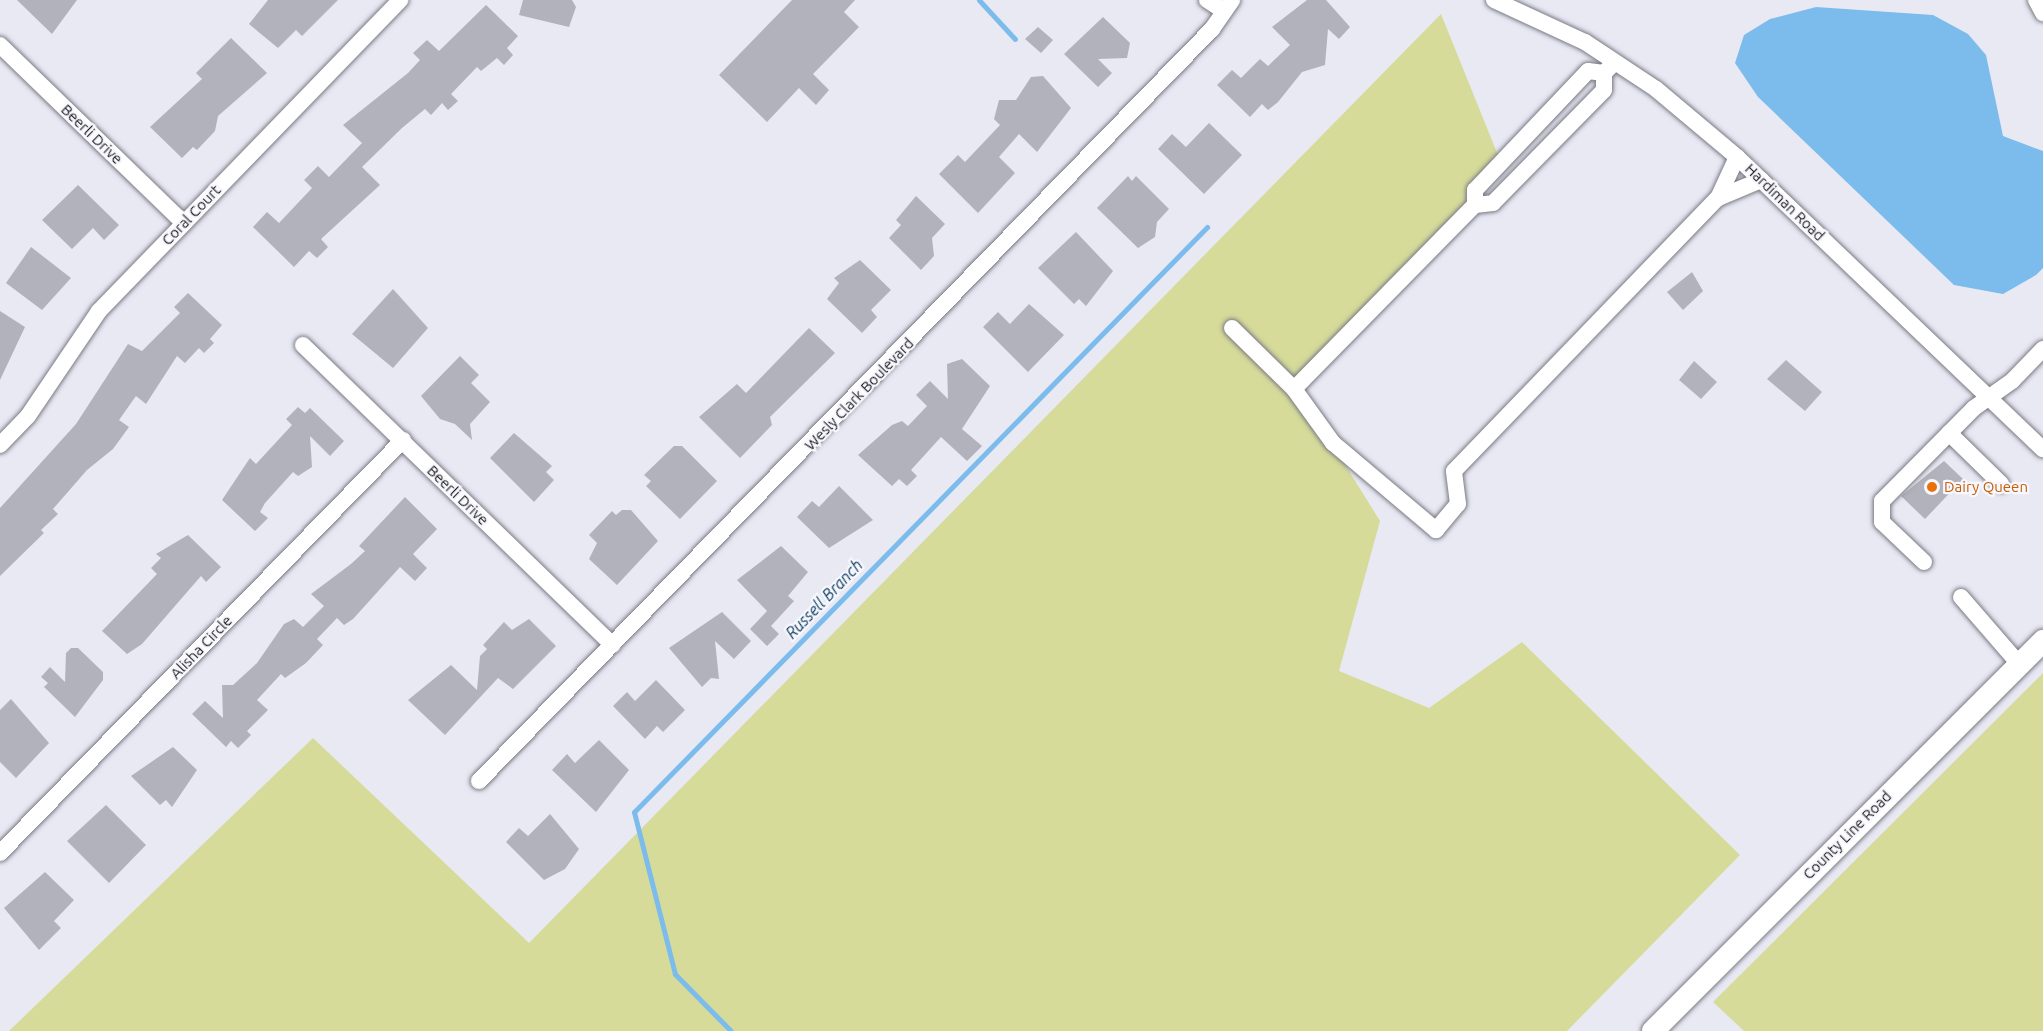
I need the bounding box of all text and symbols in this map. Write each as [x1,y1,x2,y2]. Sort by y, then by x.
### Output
street label: Beerli Drive [58,100,126,168]
street label: Hardiman Road [1742,160,1828,244]
street label: Coral Court [158,181,224,249]
street label: Wesly Clark Boulevard [801,334,917,454]
street label: Beerli Drive [424,461,492,529]
place label: Dairy Queen [1944,478,2028,496]
marker: Dairy Queen [1925,480,1939,494]
water label: Russell Branch [782,556,866,642]
street label: Alisha Circle [166,612,236,682]
street label: County Line Road [1799,787,1895,883]

